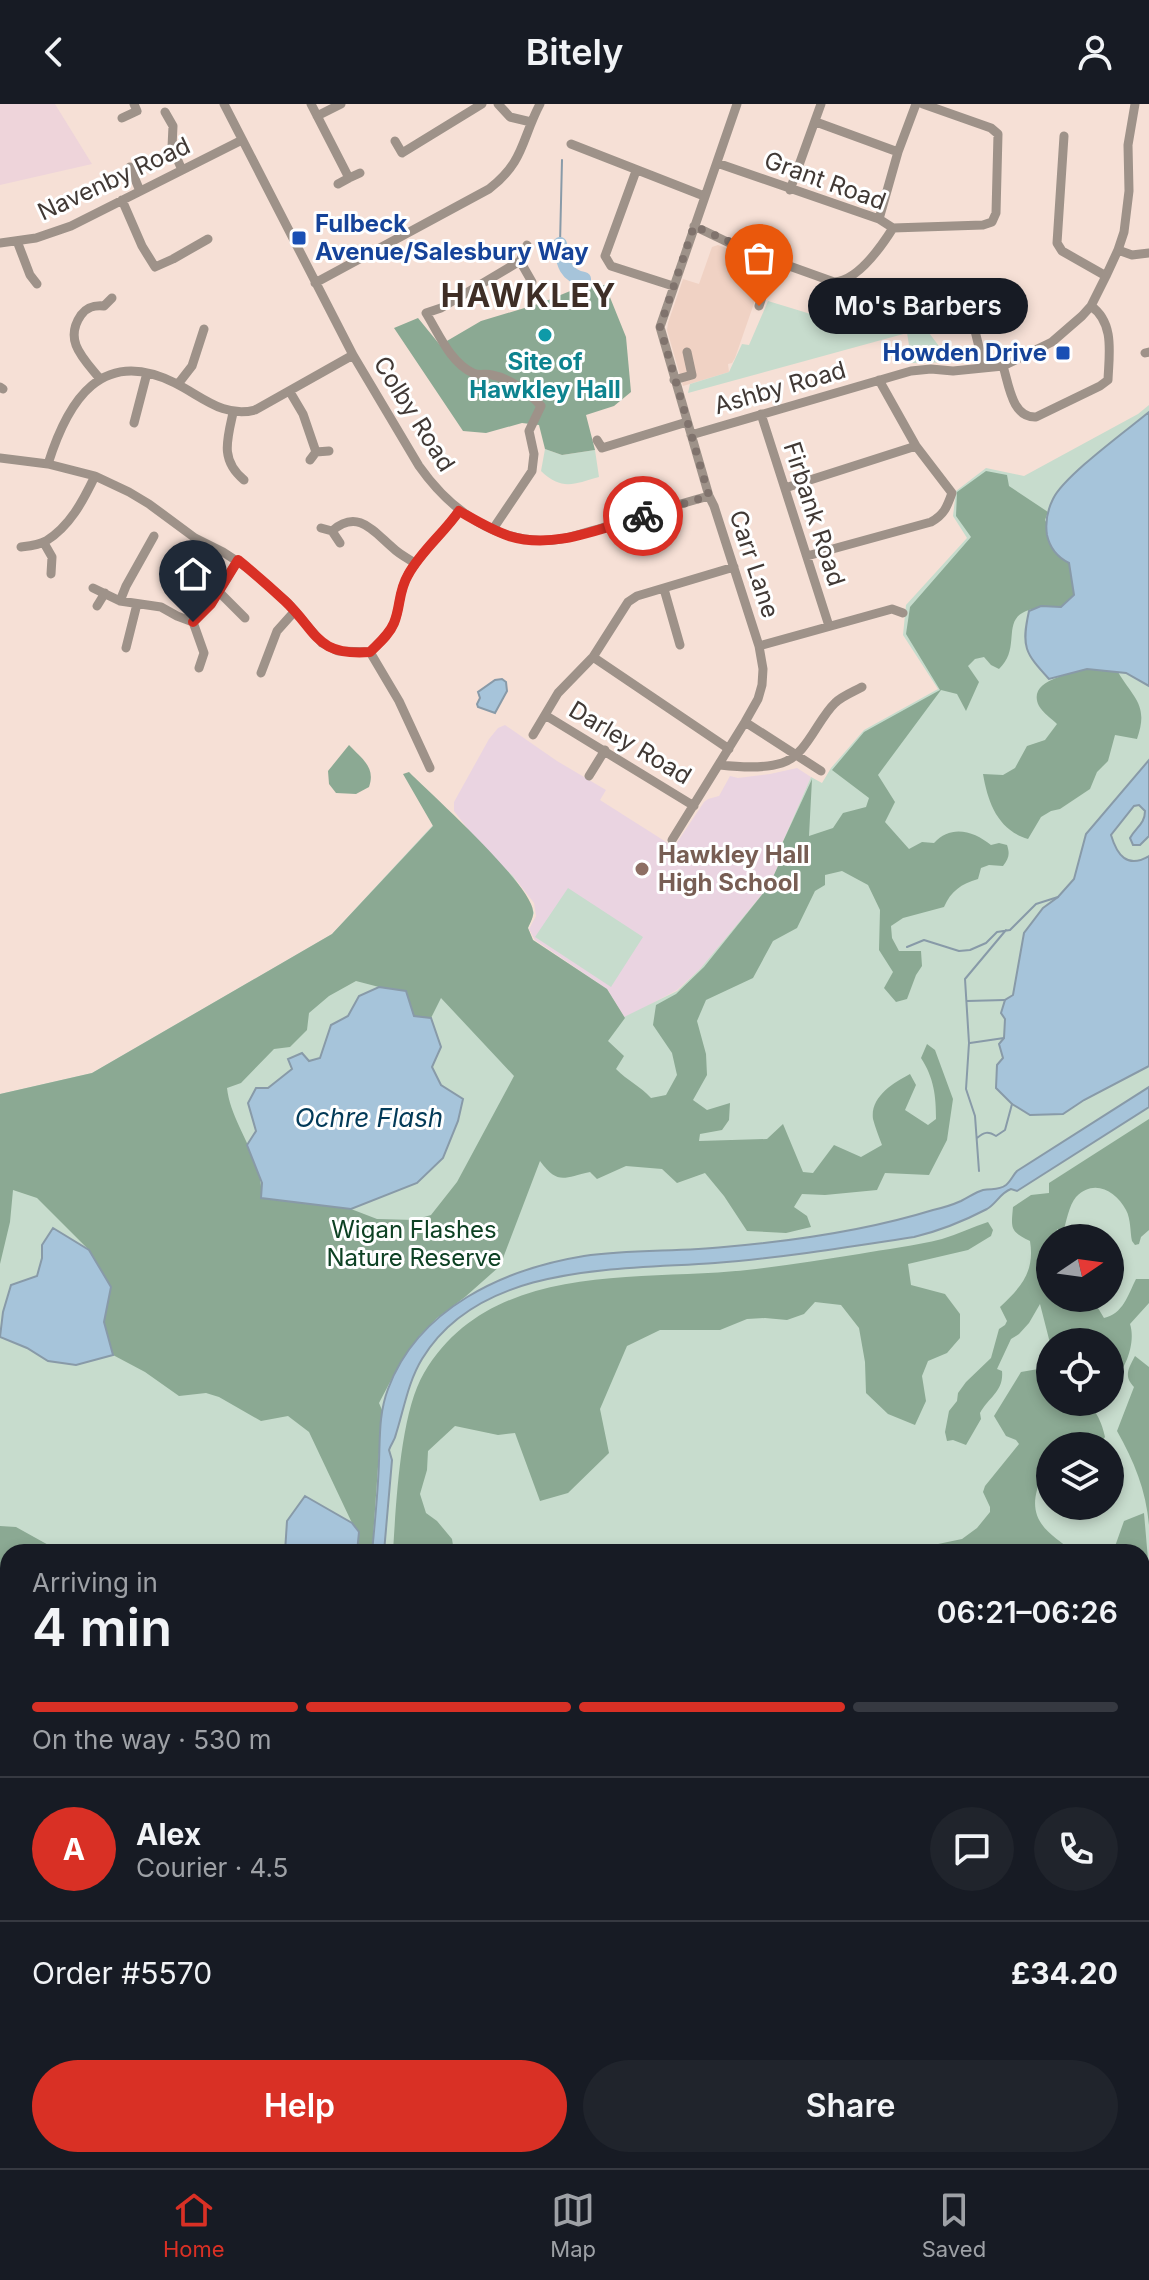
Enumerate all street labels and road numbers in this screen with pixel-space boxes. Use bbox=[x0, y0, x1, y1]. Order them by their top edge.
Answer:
street label: Navenby Road bbox=[33, 131, 195, 227]
street label: Grant Road bbox=[760, 145, 890, 216]
street label: Colby Road bbox=[368, 351, 461, 477]
street label: Ashby Road bbox=[711, 355, 849, 420]
street label: Firbank Road bbox=[778, 438, 851, 590]
street label: Carr Lane bbox=[723, 506, 785, 621]
street label: Darley Road bbox=[564, 695, 697, 790]

